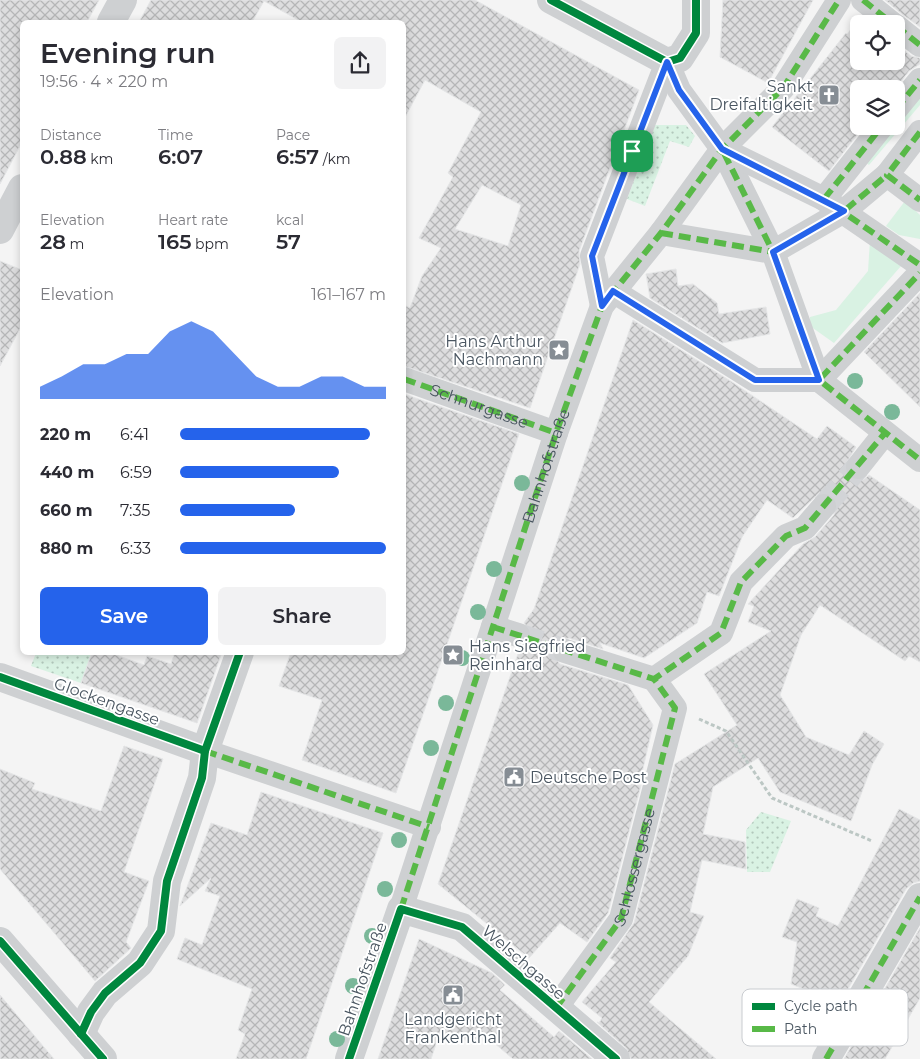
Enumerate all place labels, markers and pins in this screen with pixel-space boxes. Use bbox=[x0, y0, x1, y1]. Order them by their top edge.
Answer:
place label: Sankt Dreifaltigkeit bbox=[709, 77, 813, 114]
church icon: Sankt Dreifaltigkeit bbox=[817, 83, 841, 107]
pin bbox=[611, 130, 653, 172]
place label: Hans Arthur Nachmann bbox=[445, 332, 543, 369]
place icon: Hans Arthur Nachmann bbox=[547, 338, 571, 362]
place label: Hans Siegfried Reinhard bbox=[469, 637, 586, 674]
place icon: Hans Siegfried Reinhard bbox=[441, 643, 465, 667]
public building icon: Deutsche Post bbox=[502, 765, 526, 789]
place label: Deutsche Post bbox=[530, 768, 648, 787]
public building icon: Landgericht Frankenthal bbox=[441, 983, 465, 1007]
place label: Landgericht Frankenthal bbox=[404, 1010, 502, 1047]

